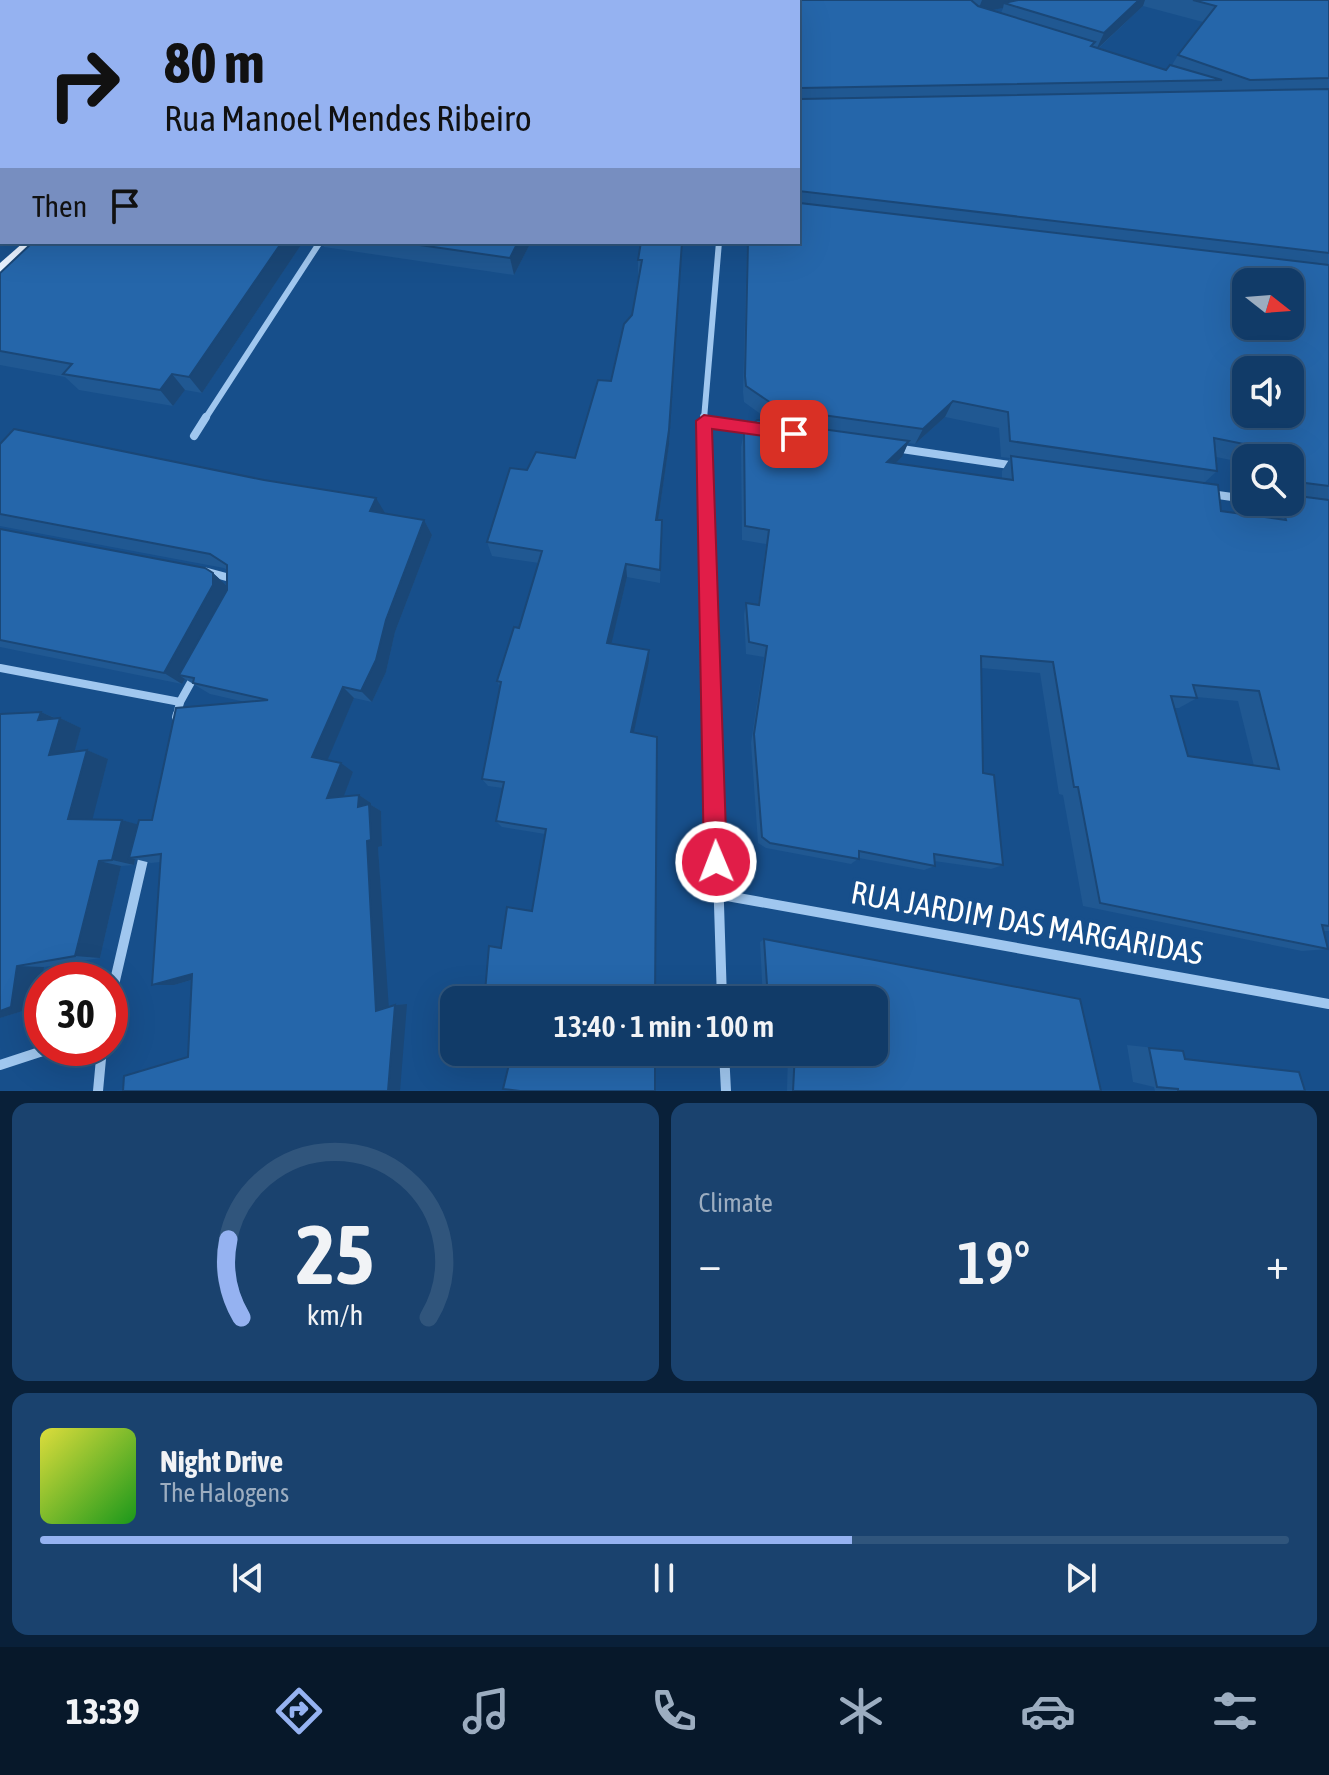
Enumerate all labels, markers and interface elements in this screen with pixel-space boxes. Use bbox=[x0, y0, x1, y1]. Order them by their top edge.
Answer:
text: 80 m bbox=[164, 31, 265, 95]
icon: right bbox=[32, 32, 136, 136]
text: Rua Manoel Mendes Ribeiro bbox=[164, 97, 532, 139]
icon: arrive bbox=[103, 184, 147, 228]
text: Then bbox=[32, 189, 87, 223]
north arrow bbox=[1232, 268, 1304, 340]
map controls bbox=[1232, 268, 1304, 516]
button: sound bbox=[1232, 356, 1304, 428]
pin bbox=[760, 400, 828, 468]
icon: arrive bbox=[772, 412, 816, 456]
button: search bbox=[1232, 444, 1304, 516]
position arrow bbox=[674, 820, 758, 904]
street label: RUA JARDIM DAS MARGARIDAS bbox=[848, 873, 1206, 972]
speed limit sign: 30 bbox=[24, 962, 128, 1066]
text: 13:40 · 1 min · 100 m bbox=[554, 1009, 774, 1043]
text: Climate bbox=[699, 1188, 773, 1218]
text: 25 bbox=[296, 1206, 374, 1302]
text: 19° bbox=[957, 1228, 1030, 1297]
text: − bbox=[699, 1238, 721, 1288]
text: + bbox=[1266, 1238, 1289, 1288]
text: km/h bbox=[307, 1298, 364, 1331]
text: Night Drive bbox=[160, 1444, 283, 1478]
text: The Halogens bbox=[160, 1478, 289, 1508]
icon: previous bbox=[226, 1556, 270, 1600]
icon: pause bbox=[642, 1556, 686, 1600]
icon: next bbox=[1059, 1556, 1103, 1600]
icon: directions bbox=[271, 1683, 327, 1739]
icon: music bbox=[458, 1683, 514, 1739]
icon: phone bbox=[646, 1683, 702, 1739]
icon: climate bbox=[833, 1683, 889, 1739]
icon: car bbox=[1020, 1683, 1076, 1739]
icon: filters bbox=[1207, 1683, 1263, 1739]
text: 13:39 bbox=[66, 1690, 140, 1732]

